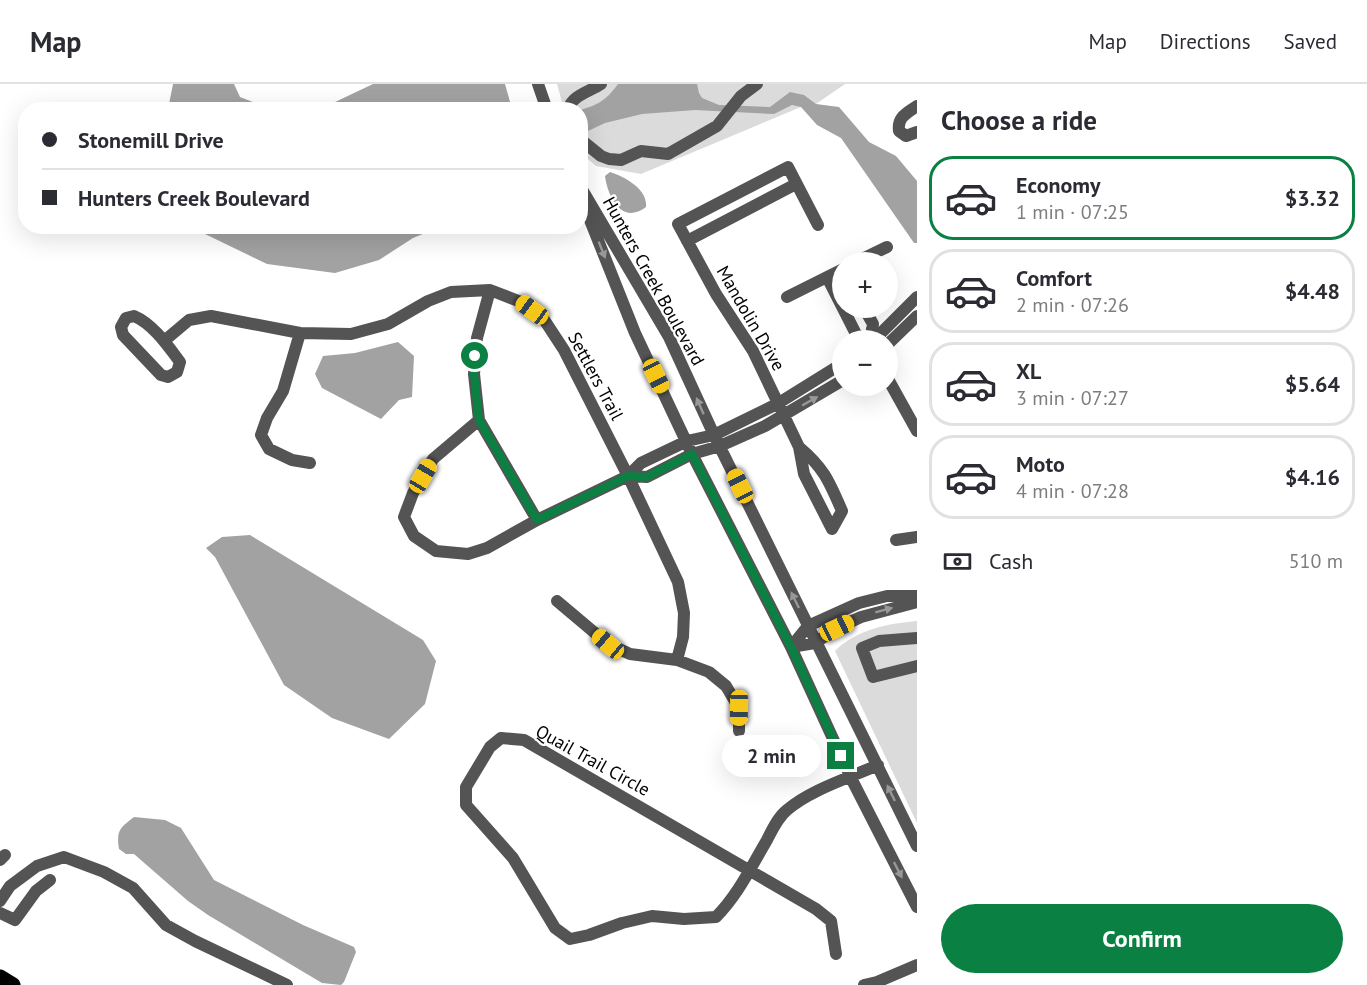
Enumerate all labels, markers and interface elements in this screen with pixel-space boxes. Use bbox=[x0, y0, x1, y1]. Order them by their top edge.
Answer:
text: Map bbox=[30, 23, 81, 60]
text: Map bbox=[1088, 28, 1127, 55]
text: Directions bbox=[1160, 28, 1251, 55]
text: Saved bbox=[1284, 28, 1337, 55]
text: Choose a ride bbox=[941, 103, 1097, 137]
text: Stonemill Drive bbox=[78, 126, 224, 154]
icon: car bbox=[944, 171, 998, 225]
text: Economy bbox=[1016, 171, 1100, 199]
text: Hunters Creek Boulevard bbox=[78, 184, 310, 212]
text: $3.32 bbox=[1285, 184, 1340, 212]
street label: Hunters Creek Boulevard bbox=[598, 193, 710, 369]
text: 1 min · 07:25 bbox=[1016, 199, 1129, 225]
one-way arrow bbox=[598, 241, 607, 259]
map controls bbox=[832, 252, 898, 396]
button: + bbox=[832, 252, 898, 318]
street label: Mandolin Drive bbox=[712, 261, 790, 375]
icon: car bbox=[944, 264, 998, 318]
text: Comfort bbox=[1016, 264, 1092, 292]
text: $4.48 bbox=[1285, 277, 1340, 305]
car bbox=[512, 292, 552, 328]
text: 2 min · 07:26 bbox=[1016, 292, 1129, 318]
street label: Settlers Trail bbox=[563, 328, 629, 425]
button: − bbox=[832, 330, 898, 396]
route start bbox=[461, 342, 488, 369]
car bbox=[640, 356, 672, 396]
icon: car bbox=[944, 357, 998, 411]
text: XL bbox=[1016, 357, 1041, 385]
text: $5.64 bbox=[1285, 370, 1340, 398]
text: 3 min · 07:27 bbox=[1016, 385, 1129, 411]
one-way arrow bbox=[802, 396, 819, 406]
one-way arrow bbox=[696, 397, 705, 414]
icon: car bbox=[944, 450, 998, 504]
text: Moto bbox=[1016, 450, 1065, 478]
car bbox=[406, 456, 440, 496]
text: $4.16 bbox=[1285, 463, 1340, 491]
car bbox=[724, 466, 756, 506]
text: 4 min · 07:28 bbox=[1016, 478, 1129, 504]
icon: cash bbox=[941, 545, 974, 578]
text: Cash bbox=[989, 547, 1033, 575]
text: 510 m bbox=[1289, 548, 1343, 574]
one-way arrow bbox=[791, 591, 800, 608]
one-way arrow bbox=[875, 605, 893, 614]
car bbox=[817, 612, 857, 644]
car bbox=[588, 626, 628, 662]
car bbox=[730, 690, 748, 726]
street label: Quail Trail Circle bbox=[532, 719, 654, 801]
callout: 2 min bbox=[721, 735, 820, 777]
route end bbox=[827, 742, 854, 769]
text: 2 min bbox=[747, 743, 796, 769]
one-way arrow bbox=[887, 784, 897, 802]
one-way arrow bbox=[893, 861, 903, 879]
button: Confirm bbox=[941, 904, 1343, 973]

